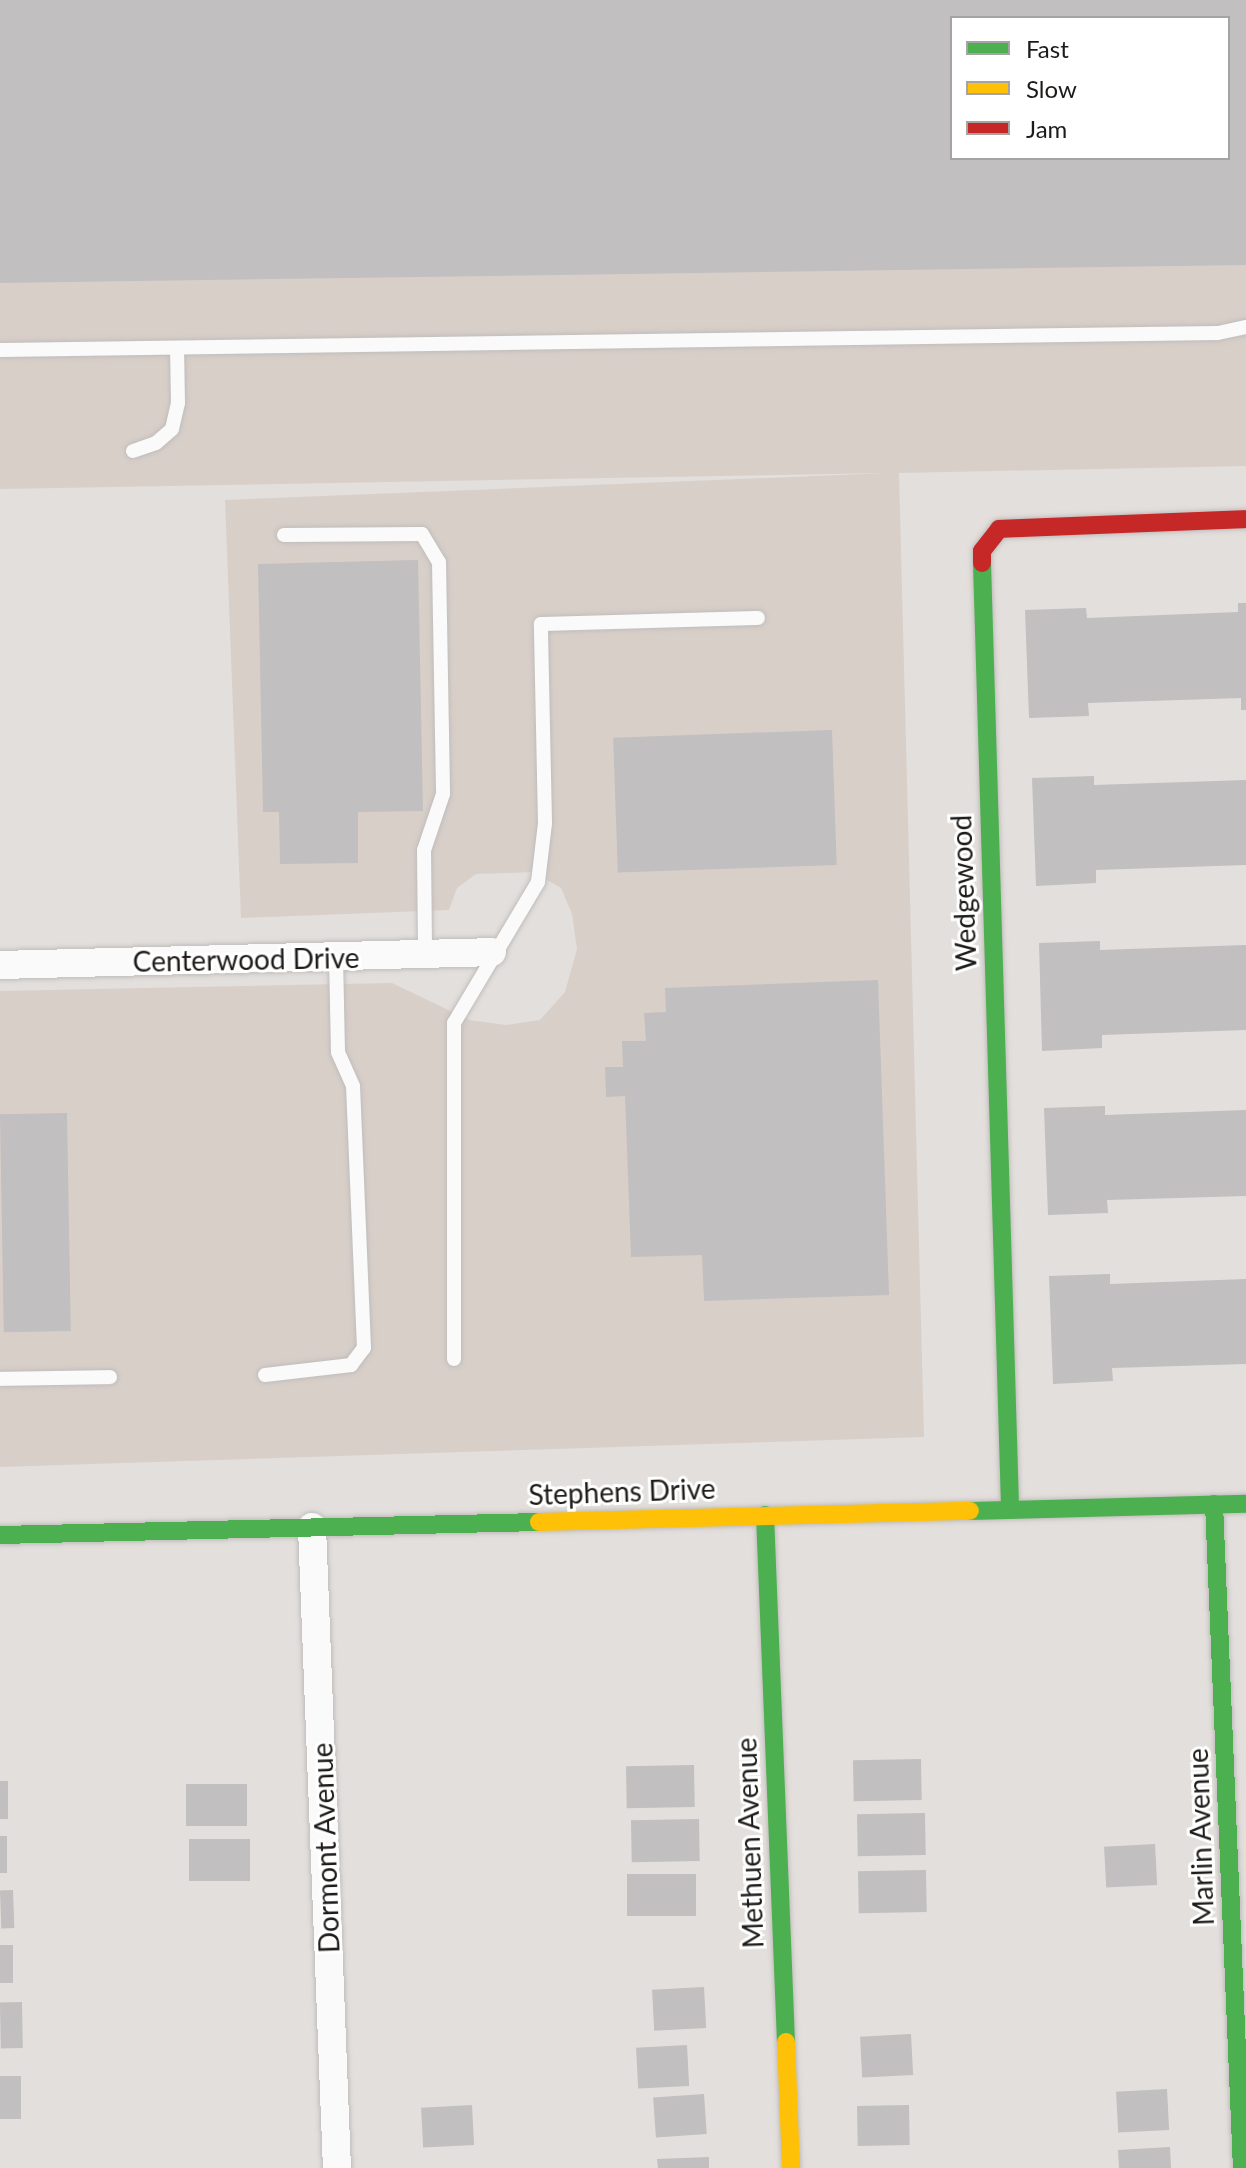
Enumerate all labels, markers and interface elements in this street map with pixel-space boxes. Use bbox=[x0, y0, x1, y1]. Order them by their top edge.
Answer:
legend bbox=[950, 16, 1230, 160]
text: Fast bbox=[1026, 34, 1069, 63]
text: Slow bbox=[1026, 74, 1077, 103]
text: Jam bbox=[1026, 114, 1067, 143]
street label: Wedgewood bbox=[943, 814, 983, 972]
street label: Centerwood Drive bbox=[132, 940, 360, 978]
street label: Stephens Drive bbox=[528, 1471, 716, 1511]
street label: Methuen Avenue bbox=[729, 1737, 769, 1949]
street label: Dormont Avenue bbox=[305, 1742, 345, 1954]
street label: Marlin Avenue bbox=[1180, 1747, 1220, 1927]

